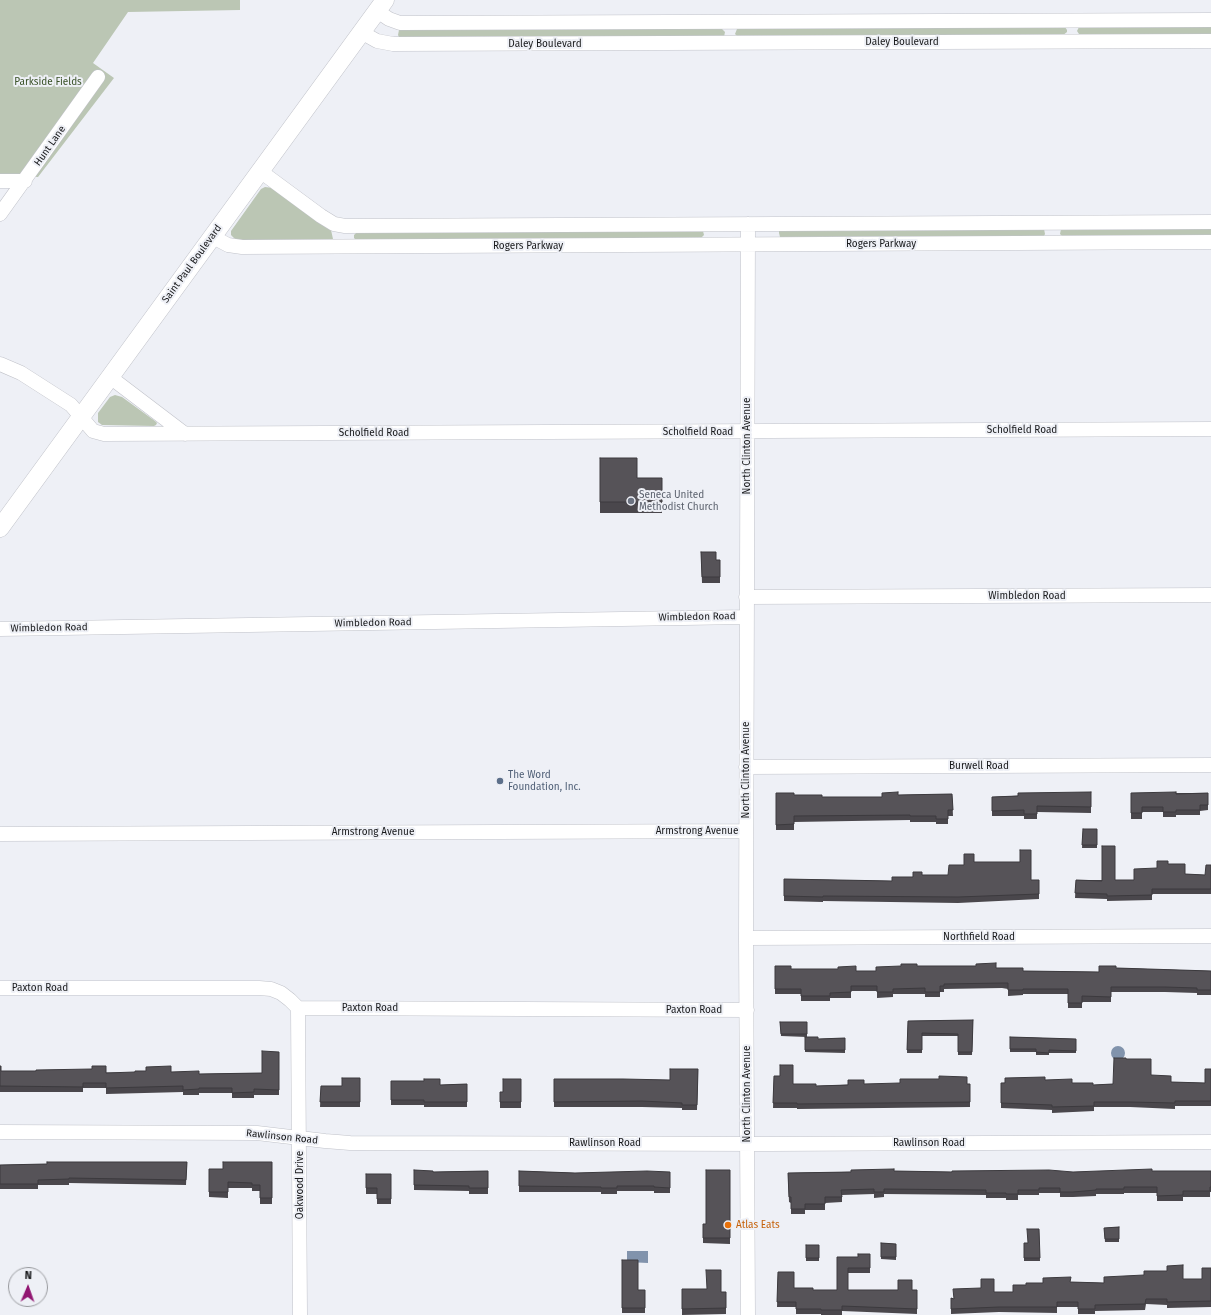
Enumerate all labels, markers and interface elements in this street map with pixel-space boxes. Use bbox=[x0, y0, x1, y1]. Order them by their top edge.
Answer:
street label: Daley Boulevard bbox=[865, 36, 939, 48]
street label: Daley Boulevard bbox=[508, 38, 582, 50]
park label: Parkside Fields bbox=[14, 76, 82, 88]
street label: Hunt Lane bbox=[32, 124, 68, 168]
street label: Saint Paul Boulevard bbox=[160, 223, 224, 305]
street label: Rogers Parkway bbox=[846, 238, 916, 250]
street label: Rogers Parkway bbox=[493, 240, 563, 252]
street label: North Clinton Avenue bbox=[741, 398, 753, 494]
street label: Scholfield Road bbox=[987, 424, 1057, 436]
street label: Scholfield Road bbox=[663, 426, 733, 438]
street label: Scholfield Road bbox=[339, 427, 409, 439]
place label: Seneca United Methodist Church bbox=[639, 489, 719, 512]
marker: Seneca United Methodist Church bbox=[626, 496, 636, 506]
street label: Wimbledon Road bbox=[988, 590, 1066, 602]
street label: Wimbledon Road bbox=[658, 610, 736, 624]
street label: Wimbledon Road bbox=[334, 616, 412, 630]
street label: Wimbledon Road bbox=[10, 621, 88, 635]
street label: North Clinton Avenue bbox=[740, 722, 752, 818]
street label: Burwell Road bbox=[949, 760, 1009, 772]
place label: The Word Foundation, Inc. bbox=[508, 769, 581, 792]
marker: The Word Foundation, Inc. bbox=[495, 776, 505, 786]
street label: Armstrong Avenue bbox=[656, 825, 738, 837]
street label: Armstrong Avenue bbox=[332, 826, 414, 838]
street label: Northfield Road bbox=[943, 931, 1015, 943]
street label: Paxton Road bbox=[12, 982, 68, 994]
street label: Paxton Road bbox=[342, 1002, 398, 1014]
street label: Paxton Road bbox=[666, 1004, 722, 1016]
street label: North Clinton Avenue bbox=[741, 1046, 753, 1142]
street label: Rawlinson Road bbox=[245, 1127, 319, 1147]
street label: Rawlinson Road bbox=[569, 1137, 641, 1149]
street label: Rawlinson Road bbox=[893, 1137, 965, 1149]
street label: Oakwood Drive bbox=[294, 1151, 306, 1219]
place label: Atlas Eats bbox=[736, 1219, 780, 1231]
marker: Atlas Eats bbox=[723, 1220, 733, 1230]
north arrow bbox=[8, 1267, 48, 1307]
text: N bbox=[25, 1269, 32, 1282]

